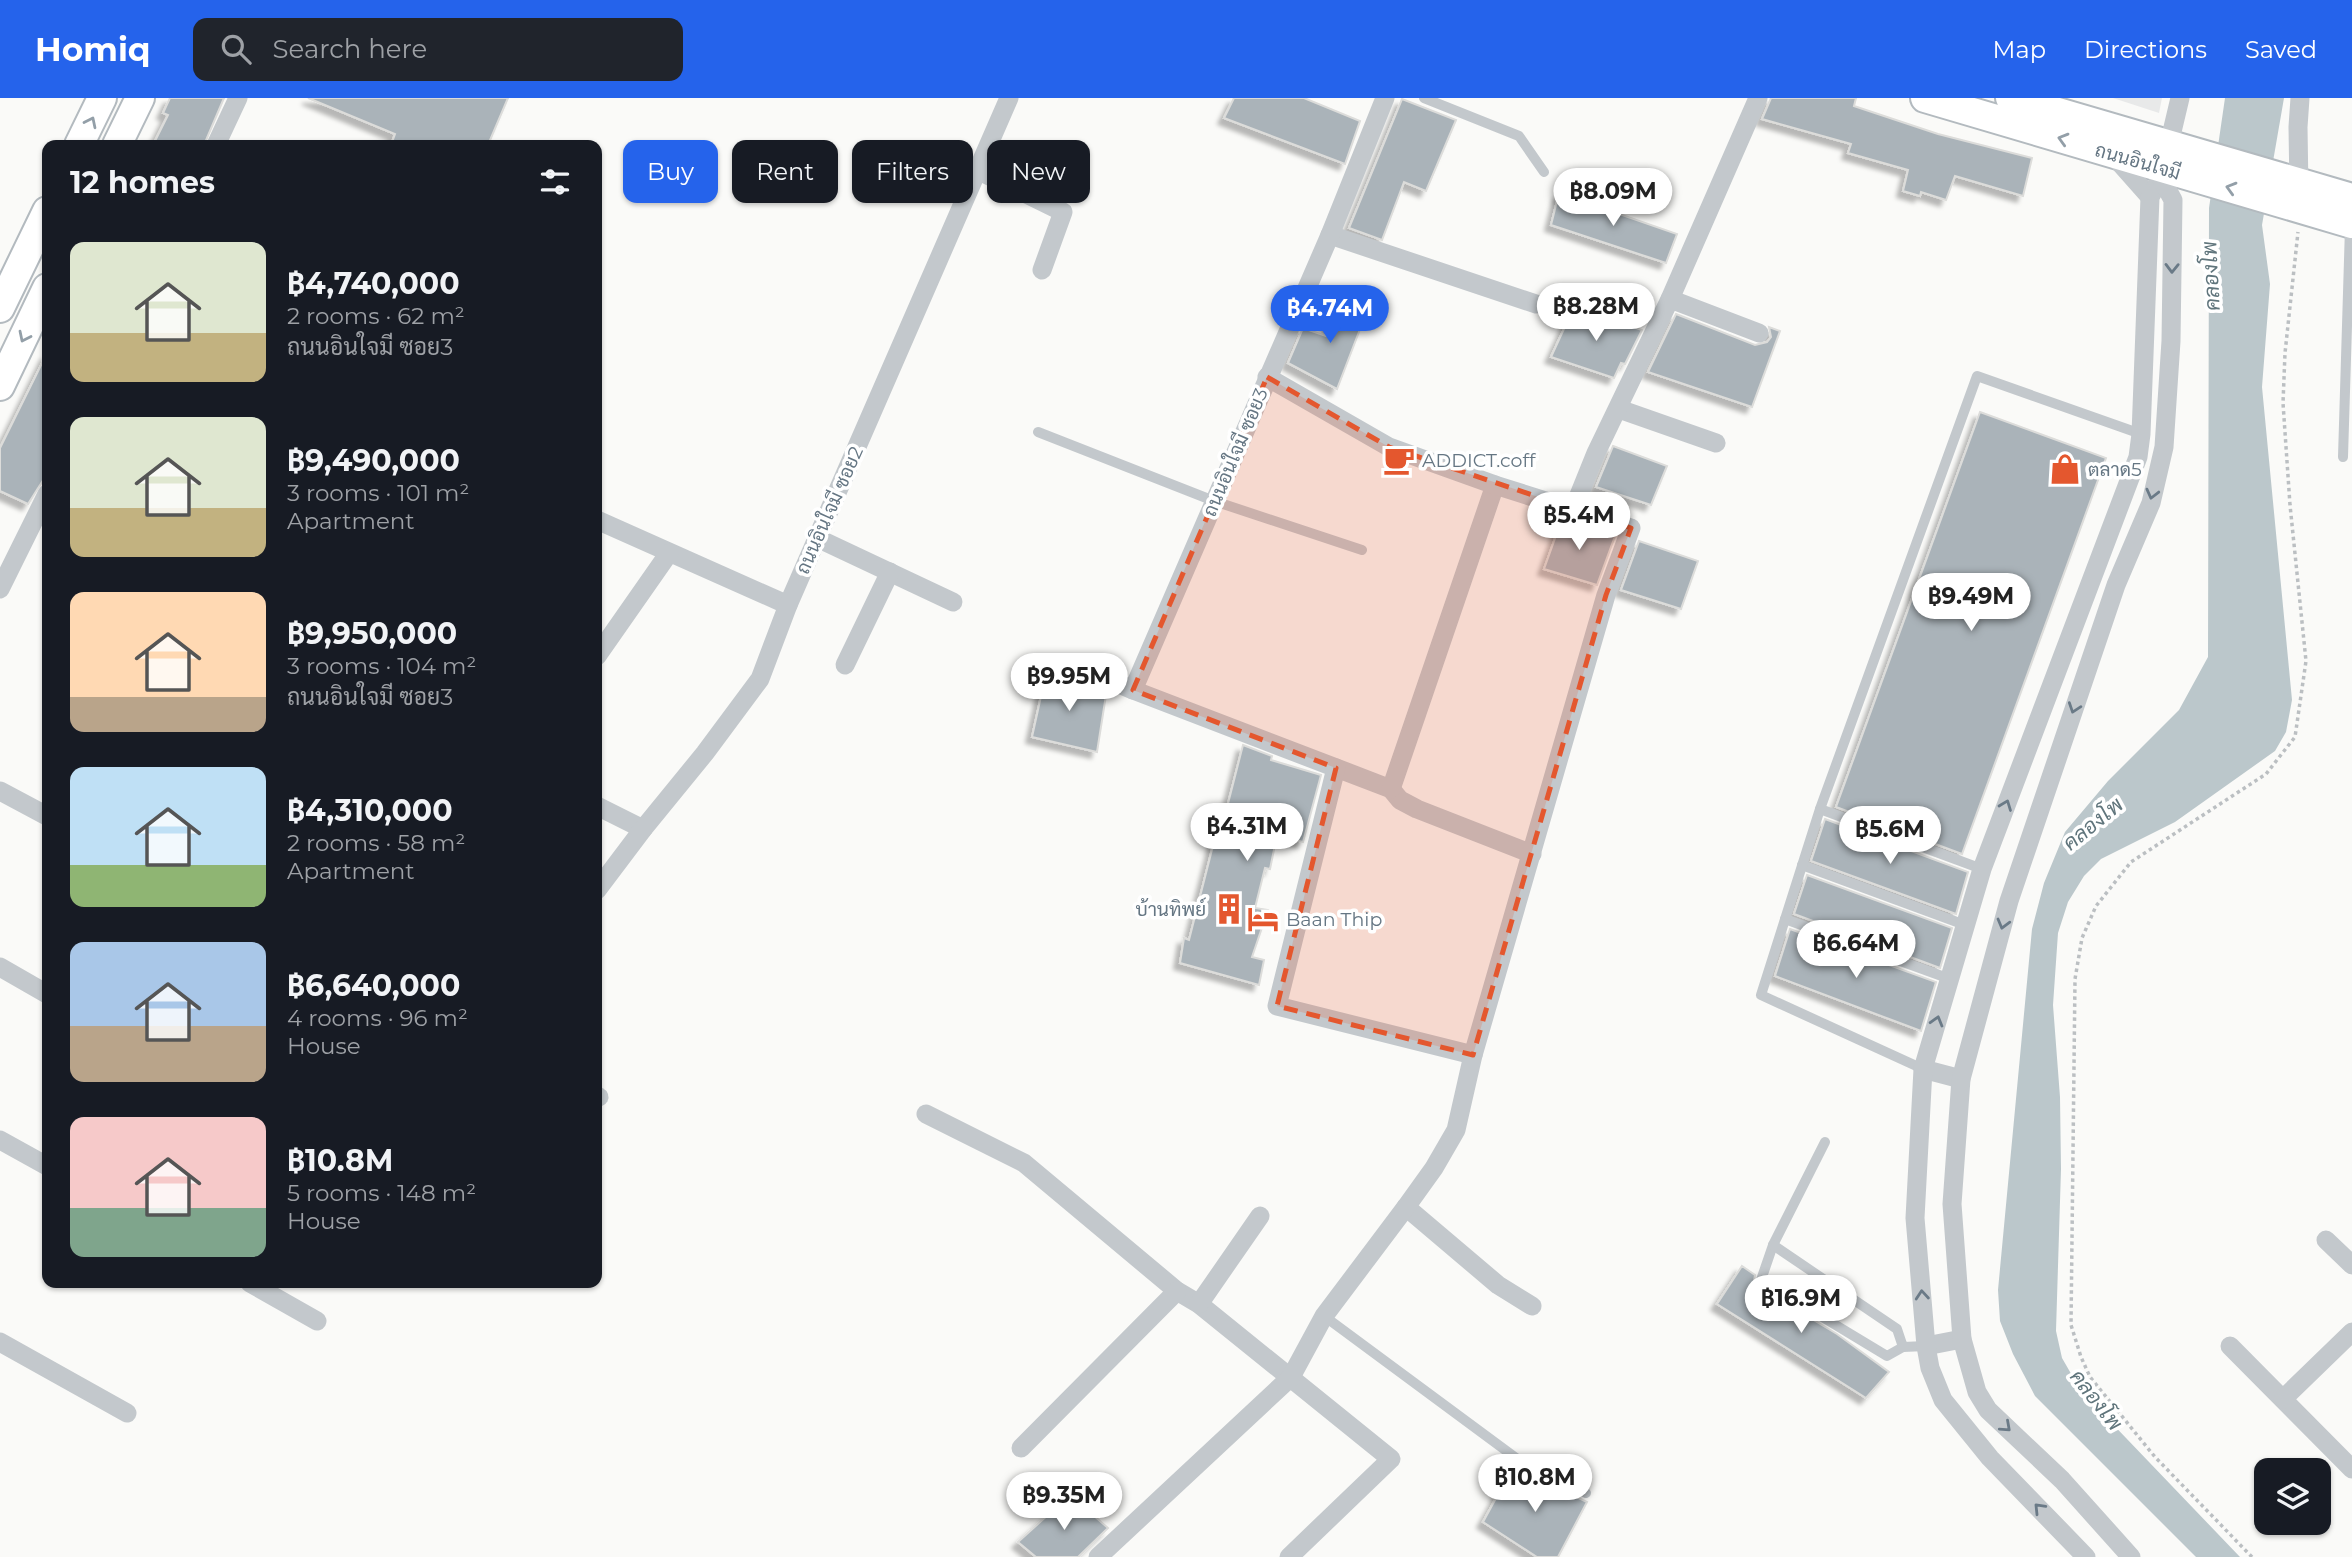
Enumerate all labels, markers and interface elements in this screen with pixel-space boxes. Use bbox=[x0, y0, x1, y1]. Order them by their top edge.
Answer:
search box bbox=[193, 18, 683, 81]
text: Homiq bbox=[35, 29, 151, 69]
icon: search bbox=[217, 30, 255, 68]
text: Search here bbox=[273, 33, 427, 65]
text: Map bbox=[1993, 35, 2046, 64]
text: Directions bbox=[2084, 35, 2207, 64]
text: Saved bbox=[2245, 35, 2317, 64]
one-way arrow bbox=[83, 117, 97, 129]
one-way arrow bbox=[2057, 132, 2069, 147]
street label: ถนนอินใจมี bbox=[2092, 137, 2184, 185]
chip: Buy bbox=[623, 140, 718, 203]
chip: Rent bbox=[732, 140, 838, 203]
chip: Filters bbox=[852, 140, 973, 203]
chip: New bbox=[987, 140, 1090, 203]
icon: filters bbox=[536, 163, 574, 201]
text: 12 homes bbox=[70, 164, 215, 201]
pin: ฿8.09M bbox=[1556, 169, 1670, 228]
text: ฿8.09M bbox=[1569, 177, 1657, 205]
one-way arrow bbox=[2225, 182, 2237, 196]
water label: คลองโพ bbox=[2196, 241, 2225, 312]
one-way arrow bbox=[2164, 264, 2180, 274]
text: ฿4,740,000 bbox=[287, 265, 460, 302]
icon: home bbox=[126, 270, 210, 354]
pin: ฿8.28M bbox=[1539, 284, 1653, 343]
pin: ฿4.74M bbox=[1273, 286, 1387, 345]
text: ฿8.28M bbox=[1553, 292, 1639, 320]
text: ฿4.74M bbox=[1287, 294, 1373, 322]
text: 2 rooms · 62 m² bbox=[287, 302, 465, 330]
one-way arrow bbox=[18, 330, 32, 342]
text: ถนนอินใจมี ซอย3 bbox=[287, 333, 453, 361]
street label: ถนนอินใจมี ซอย3 bbox=[1197, 384, 1273, 520]
text: ฿9,490,000 bbox=[287, 442, 460, 479]
street label: ถนนอินใจมี ซอย2 bbox=[790, 442, 868, 578]
cafe icon: ADDICT.coff bbox=[1382, 443, 1416, 477]
icon: home bbox=[126, 445, 210, 529]
place label: ADDICT.coff bbox=[1422, 449, 1537, 472]
shop icon: ตลาด5 bbox=[2048, 452, 2082, 486]
place label: ตลาด5 bbox=[2088, 458, 2142, 481]
text: 3 rooms · 101 m² bbox=[287, 479, 469, 507]
one-way arrow bbox=[2146, 488, 2161, 500]
pin: ฿5.4M bbox=[1530, 492, 1628, 552]
text: ฿5.4M bbox=[1543, 501, 1615, 529]
text: Apartment bbox=[287, 507, 415, 535]
pin: ฿9.49M bbox=[1914, 574, 2028, 633]
text: ฿9.49M bbox=[1928, 582, 2014, 610]
text: ฿9,950,000 bbox=[287, 615, 457, 652]
icon: home bbox=[126, 620, 210, 704]
text: 3 rooms · 104 m² bbox=[287, 652, 476, 680]
pin: ฿9.95M bbox=[1012, 654, 1126, 713]
text: ฿9.95M bbox=[1027, 662, 1111, 690]
text: ถนนอินใจมี ซอย3 bbox=[287, 683, 453, 711]
one-way arrow bbox=[2068, 701, 2082, 713]
text: ฿4,310,000 bbox=[287, 792, 453, 829]
water label: คลองโพ bbox=[2058, 792, 2128, 855]
icon: home bbox=[126, 795, 210, 879]
one-way arrow bbox=[1997, 799, 2011, 811]
pin: ฿4.31M bbox=[1190, 804, 1304, 863]
pin: ฿5.6M bbox=[1841, 806, 1939, 866]
text: ฿4.31M bbox=[1206, 812, 1288, 840]
text: ฿5.6M bbox=[1855, 815, 1925, 843]
text: 2 rooms · 58 m² bbox=[287, 829, 465, 857]
text: Apartment bbox=[287, 857, 415, 885]
building icon: บ้านทิพย์ bbox=[1212, 892, 1246, 926]
place label: บ้านทิพย์ bbox=[1135, 897, 1206, 921]
hotel icon: Baan Thip bbox=[1246, 902, 1280, 936]
place label: Baan Thip bbox=[1286, 908, 1382, 931]
one-way arrow bbox=[1996, 917, 2011, 929]
pin: ฿6.64M bbox=[1799, 920, 1913, 980]
text: ฿6.64M bbox=[1813, 929, 1899, 957]
text: ฿6,640,000 bbox=[287, 967, 460, 1004]
icon: home bbox=[126, 970, 210, 1054]
text: 4 rooms · 96 m² bbox=[287, 1004, 468, 1032]
one-way arrow bbox=[1929, 1016, 1944, 1028]
text: House bbox=[287, 1032, 361, 1060]
text: ฿10.8M bbox=[287, 1142, 393, 1179]
icon: home bbox=[126, 1145, 210, 1229]
text: 5 rooms · 148 m² bbox=[287, 1179, 476, 1207]
text: House bbox=[287, 1207, 361, 1235]
pin: ฿16.9M bbox=[1744, 1276, 1858, 1335]
text: ฿16.9M bbox=[1761, 1284, 1841, 1312]
one-way arrow bbox=[1915, 1290, 1930, 1301]
water label: คลองโพ bbox=[2065, 1364, 2128, 1435]
one-way arrow bbox=[1998, 1418, 2011, 1431]
pin: ฿10.8M bbox=[1478, 1454, 1592, 1514]
map controls bbox=[2254, 1458, 2331, 1535]
button: layers bbox=[2254, 1458, 2331, 1535]
text: ฿10.8M bbox=[1494, 1463, 1576, 1491]
pin: ฿9.35M bbox=[1007, 1472, 1121, 1532]
text: ฿9.35M bbox=[1022, 1481, 1106, 1509]
one-way arrow bbox=[2034, 1503, 2047, 1516]

